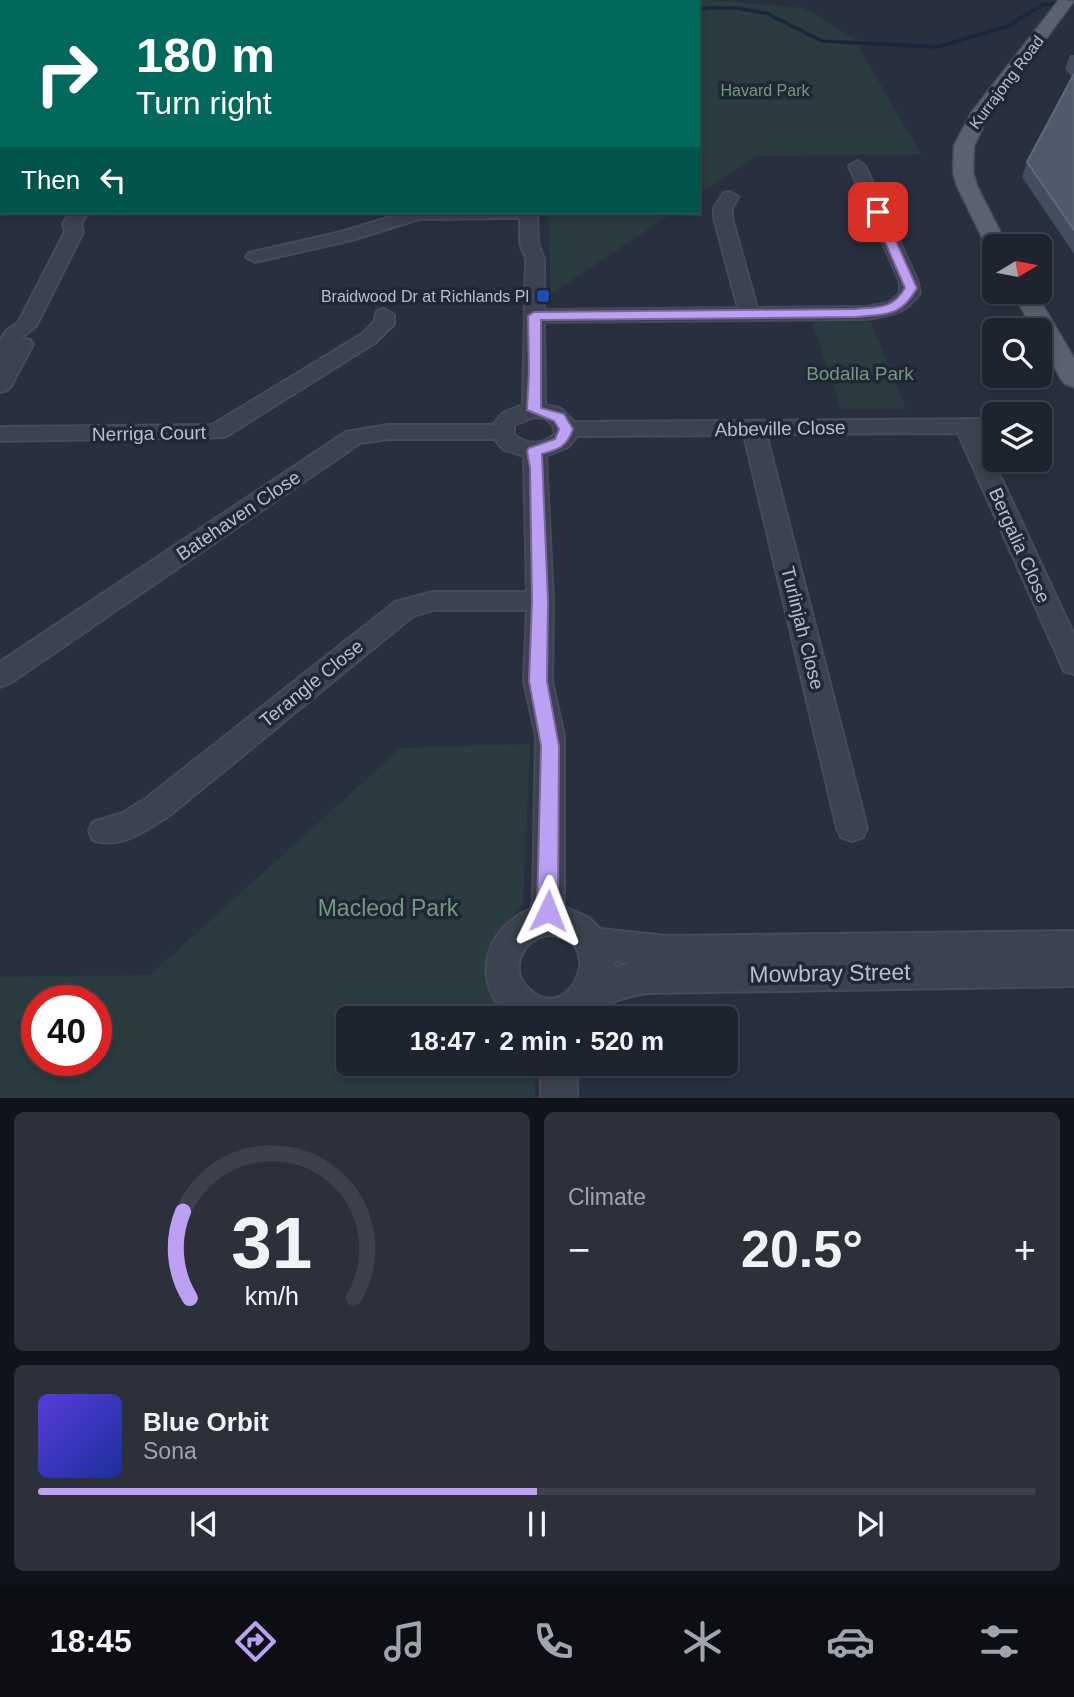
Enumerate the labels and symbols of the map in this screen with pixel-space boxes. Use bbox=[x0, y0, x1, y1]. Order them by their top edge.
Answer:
street label: Kurrajong Road bbox=[966, 32, 1047, 132]
park label: Havard Park bbox=[721, 82, 810, 99]
pin bbox=[848, 182, 908, 242]
north arrow bbox=[982, 234, 1052, 304]
place label: Braidwood Dr at Richlands Pl bbox=[321, 288, 529, 305]
marker: Braidwood Dr at Richlands Pl bbox=[535, 288, 551, 304]
park label: Bodalla Park bbox=[806, 363, 914, 384]
street label: Abbeville Close bbox=[714, 417, 846, 440]
street label: Nerriga Court bbox=[92, 422, 207, 445]
street label: Batehaven Close bbox=[172, 466, 304, 565]
street label: Bergalia Close bbox=[985, 484, 1054, 606]
street label: Turlinjah Close bbox=[777, 564, 828, 692]
street label: Terangle Close bbox=[255, 635, 367, 731]
position arrow bbox=[511, 874, 585, 948]
park label: Macleod Park bbox=[318, 895, 459, 921]
street label: Mowbray Street bbox=[749, 959, 911, 987]
speed limit sign: 40 bbox=[21, 985, 112, 1076]

